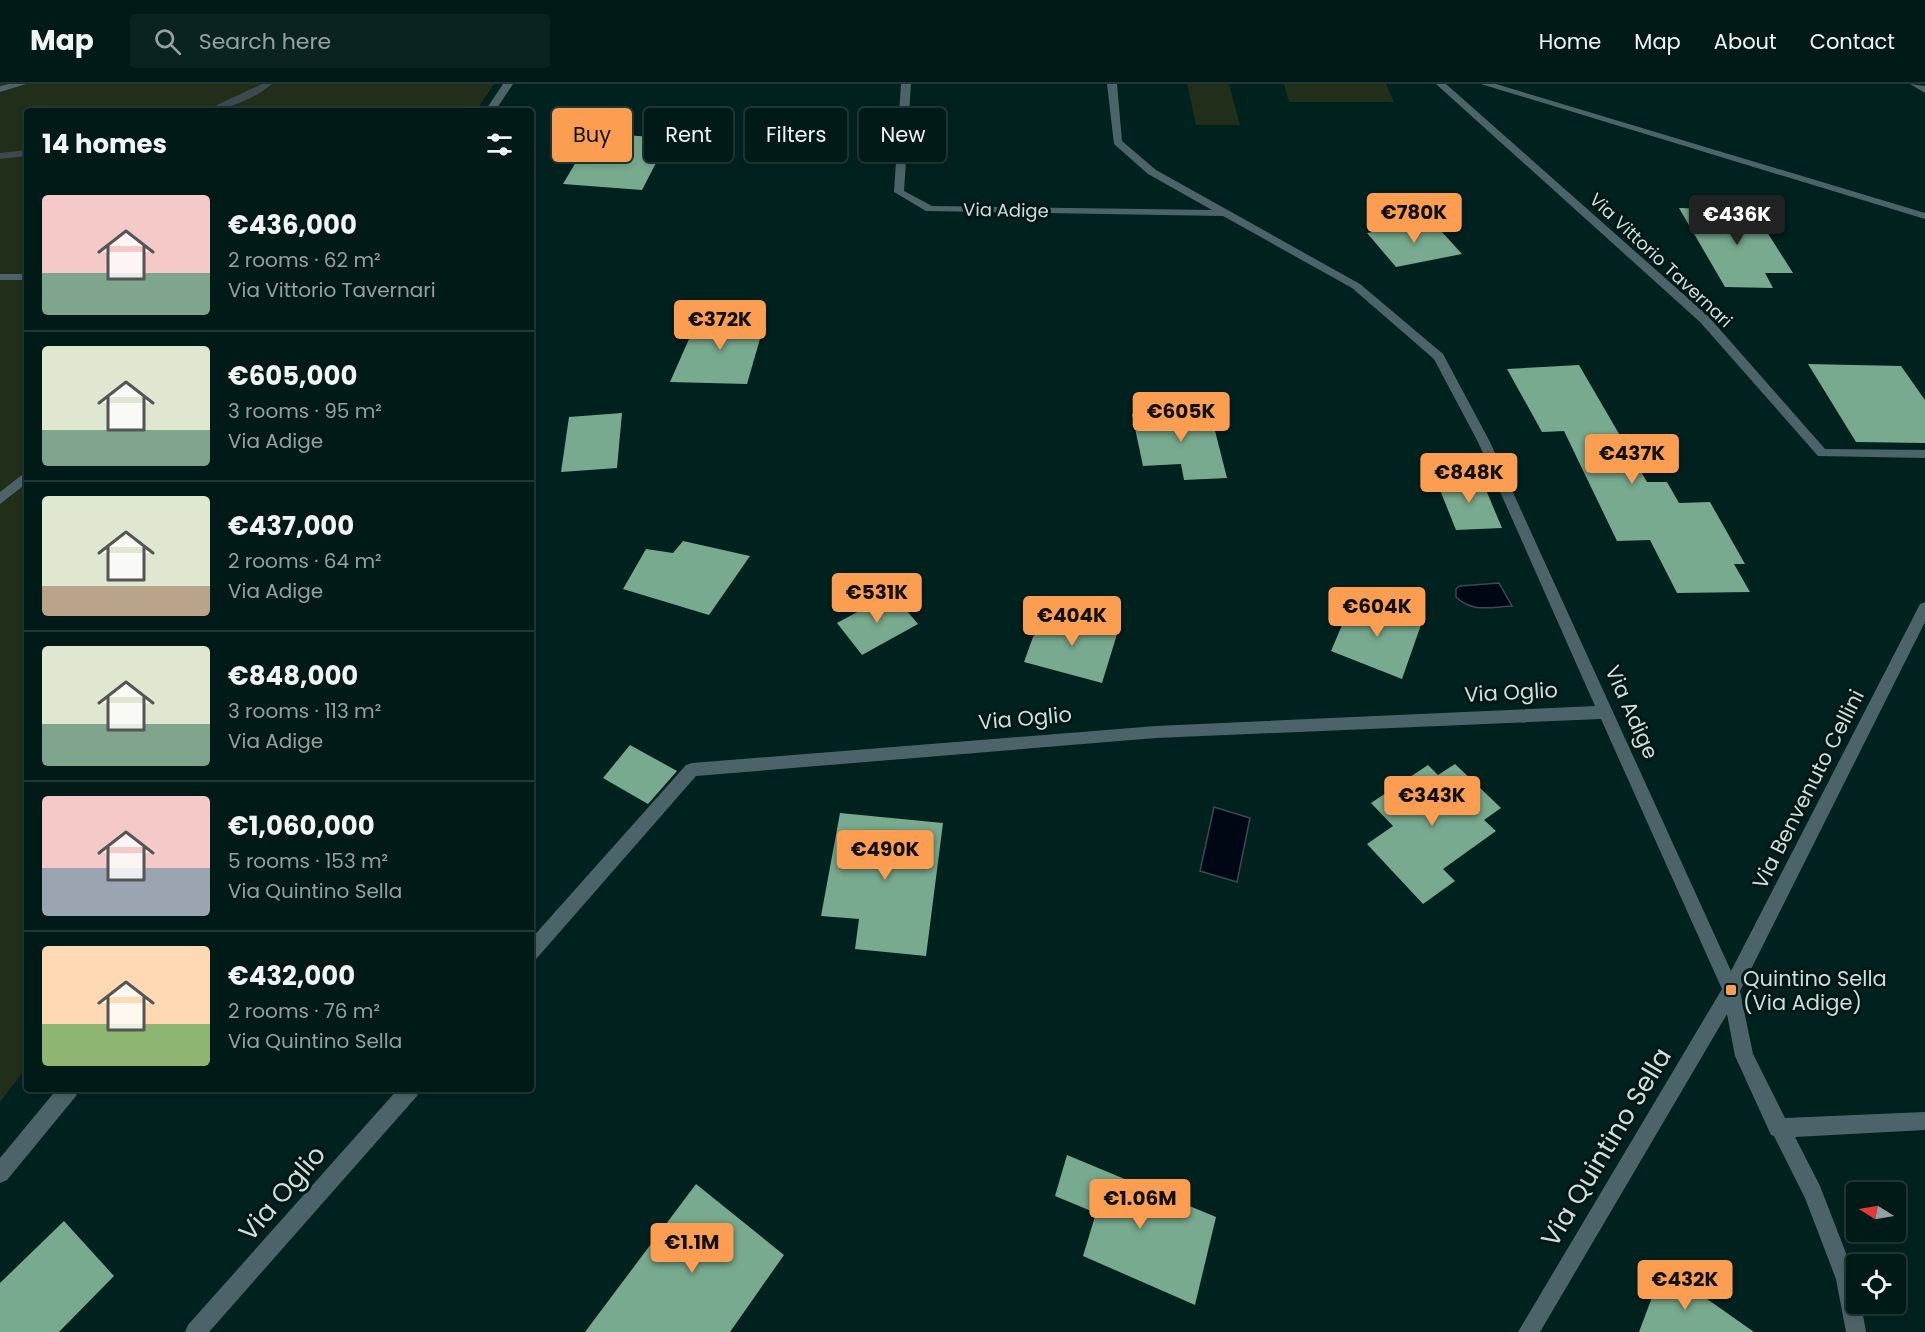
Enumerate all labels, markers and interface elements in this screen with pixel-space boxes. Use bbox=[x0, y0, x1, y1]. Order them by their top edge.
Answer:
search box bbox=[130, 14, 550, 68]
text: Map bbox=[30, 21, 94, 60]
icon: search bbox=[151, 25, 184, 58]
text: Search here bbox=[199, 26, 331, 57]
text: Home bbox=[1539, 27, 1601, 56]
text: Map bbox=[1634, 27, 1681, 56]
text: About bbox=[1714, 27, 1777, 56]
text: Contact bbox=[1810, 27, 1895, 56]
chip: Buy bbox=[552, 108, 632, 162]
chip: Rent bbox=[644, 108, 733, 162]
chip: Filters bbox=[745, 108, 847, 162]
chip: New bbox=[859, 108, 946, 162]
text: 14 homes bbox=[42, 126, 167, 162]
icon: filters bbox=[483, 128, 516, 161]
street label: Via Vittorio Tavernari bbox=[1584, 187, 1738, 333]
pin: €780K bbox=[1372, 193, 1456, 244]
pin: €436K bbox=[1695, 195, 1779, 246]
street label: Via Adige bbox=[963, 197, 1049, 223]
text: €780K bbox=[1381, 198, 1447, 226]
text: €436K bbox=[1703, 200, 1771, 228]
text: €436,000 bbox=[228, 207, 357, 243]
icon: home bbox=[90, 219, 162, 291]
text: 2 rooms · 62 m² bbox=[228, 246, 381, 274]
text: Via Vittorio Tavernari bbox=[228, 276, 436, 304]
pin: €372K bbox=[678, 300, 762, 351]
text: €372K bbox=[688, 305, 752, 333]
text: €605,000 bbox=[228, 358, 357, 394]
icon: home bbox=[90, 370, 162, 442]
pin: €605K bbox=[1139, 392, 1223, 443]
text: 3 rooms · 95 m² bbox=[228, 397, 382, 425]
text: €605K bbox=[1147, 397, 1215, 425]
text: Via Adige bbox=[228, 427, 323, 455]
pin: €437K bbox=[1590, 434, 1674, 485]
text: €437K bbox=[1599, 439, 1665, 467]
pin: €848K bbox=[1427, 453, 1511, 504]
text: €848K bbox=[1434, 458, 1504, 486]
text: €437,000 bbox=[228, 508, 354, 544]
icon: home bbox=[90, 520, 162, 592]
text: 2 rooms · 64 m² bbox=[228, 547, 382, 575]
pin: €531K bbox=[835, 573, 919, 624]
text: Via Adige bbox=[228, 577, 323, 605]
text: €531K bbox=[846, 578, 908, 606]
pin: €604K bbox=[1335, 587, 1419, 638]
text: €604K bbox=[1342, 592, 1412, 620]
pin: €404K bbox=[1030, 596, 1114, 647]
text: €404K bbox=[1037, 601, 1107, 629]
text: €848,000 bbox=[228, 658, 358, 694]
street label: Via Adige bbox=[1598, 660, 1666, 764]
icon: home bbox=[90, 670, 162, 742]
street label: Via Oglio bbox=[1463, 675, 1559, 709]
street label: Via Benvenuto Cellini bbox=[1745, 684, 1871, 894]
text: 3 rooms · 113 m² bbox=[228, 697, 381, 725]
street label: Via Oglio bbox=[977, 699, 1073, 737]
text: Via Adige bbox=[228, 727, 323, 755]
pin: €343K bbox=[1390, 776, 1474, 827]
text: €343K bbox=[1398, 781, 1466, 809]
text: €1,060,000 bbox=[228, 808, 375, 844]
icon: home bbox=[90, 820, 162, 892]
pin: €490K bbox=[843, 830, 927, 881]
text: €490K bbox=[851, 835, 919, 863]
text: 5 rooms · 153 m² bbox=[228, 847, 388, 875]
text: Via Quintino Sella bbox=[228, 877, 402, 905]
text: €432,000 bbox=[228, 958, 355, 994]
place label: Quintino Sella (Via Adige) bbox=[1743, 964, 1887, 1017]
icon: home bbox=[90, 970, 162, 1042]
marker: Quintino Sella (Via Adige) bbox=[1724, 983, 1738, 997]
text: 2 rooms · 76 m² bbox=[228, 997, 380, 1025]
text: Via Quintino Sella bbox=[228, 1027, 402, 1055]
street label: Via Quintino Sella bbox=[1532, 1041, 1680, 1253]
street label: Via Oglio bbox=[230, 1137, 334, 1249]
pin: €1.06M bbox=[1091, 1179, 1189, 1230]
north arrow bbox=[1846, 1182, 1906, 1242]
map controls bbox=[1846, 1182, 1906, 1314]
text: €1.06M bbox=[1103, 1184, 1177, 1212]
pin: €1.1M bbox=[650, 1223, 734, 1274]
text: €1.1M bbox=[665, 1228, 719, 1256]
button: locate bbox=[1846, 1254, 1906, 1314]
pin: €432K bbox=[1643, 1260, 1727, 1311]
text: €432K bbox=[1652, 1265, 1718, 1293]

